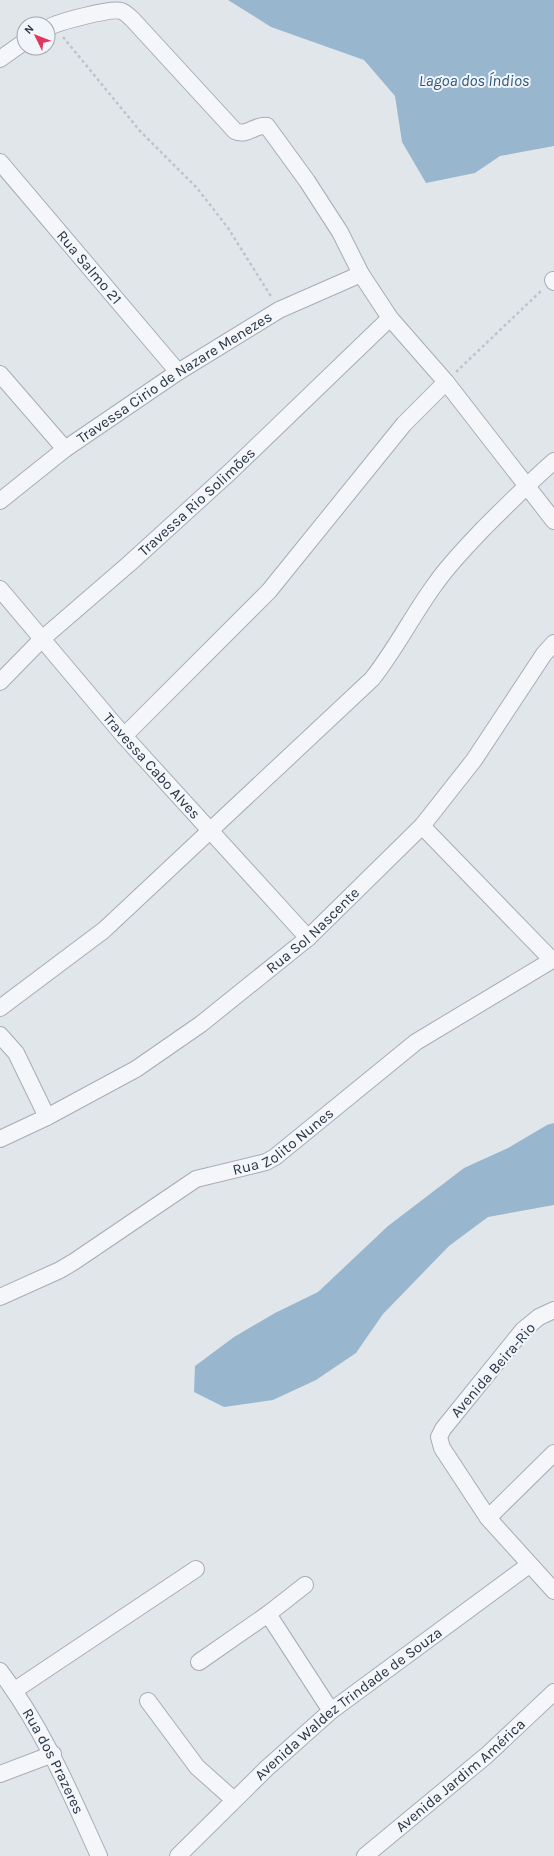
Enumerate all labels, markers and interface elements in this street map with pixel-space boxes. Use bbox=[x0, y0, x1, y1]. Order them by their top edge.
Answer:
north arrow bbox=[16, 16, 56, 56]
text: N bbox=[22, 22, 36, 37]
water label: Lagoa dos Índios bbox=[419, 71, 530, 90]
street label: Rua Salmo 21 bbox=[53, 227, 126, 308]
street label: Travessa Cirio de Nazare Menezes bbox=[73, 308, 275, 447]
street label: Travessa Rio Solimões bbox=[135, 444, 259, 560]
street label: Travessa Cabo Alves bbox=[99, 709, 204, 823]
street label: Rua Sol Nascente bbox=[263, 884, 363, 977]
street label: Rua Zolito Nunes bbox=[231, 1104, 337, 1179]
street label: Avenida Beira-Rio bbox=[447, 1319, 539, 1421]
street label: Avenida Waldez Trindade de Souza bbox=[251, 1623, 446, 1784]
street label: Rua dos Prazeres bbox=[19, 1705, 88, 1817]
street label: Avenida Jardim América bbox=[392, 1715, 529, 1836]

